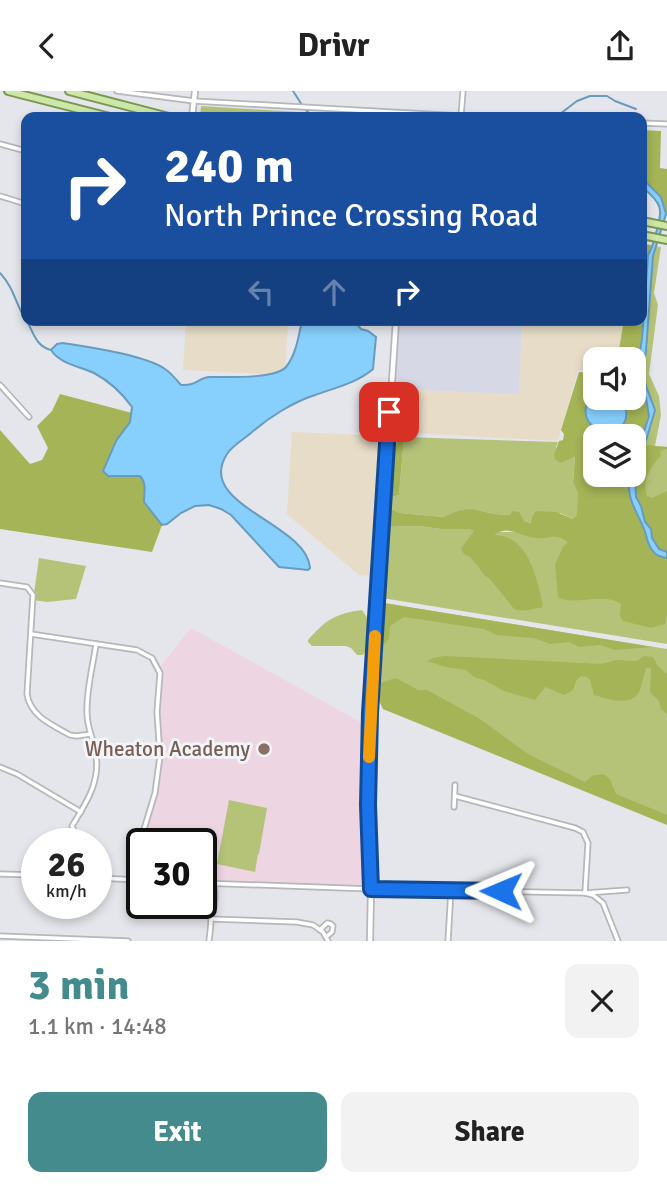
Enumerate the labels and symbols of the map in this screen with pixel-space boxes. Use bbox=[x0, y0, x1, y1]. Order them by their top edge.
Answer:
pin bbox=[359, 382, 419, 442]
place label: Wheaton Academy bbox=[85, 736, 250, 762]
marker: Wheaton Academy bbox=[256, 741, 272, 757]
speed limit sign: 30 bbox=[126, 828, 217, 919]
position arrow bbox=[464, 854, 538, 928]

